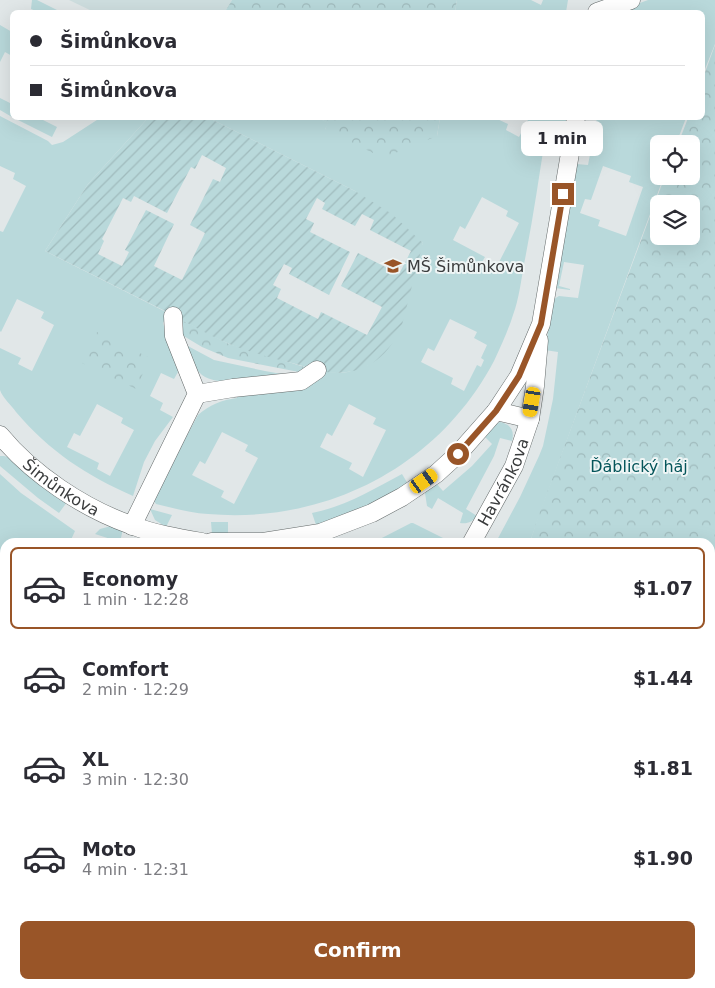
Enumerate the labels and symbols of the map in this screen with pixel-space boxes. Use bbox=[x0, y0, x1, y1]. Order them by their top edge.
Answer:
callout: 1 min bbox=[522, 121, 604, 156]
route end bbox=[552, 183, 574, 205]
school or university icon: MŠ Šimůnkova bbox=[383, 256, 403, 276]
place label: MŠ Šimůnkova bbox=[407, 257, 524, 276]
car bbox=[522, 386, 541, 418]
street label: Havránkova bbox=[474, 436, 533, 529]
route start bbox=[447, 443, 469, 465]
street label: Šimůnkova bbox=[19, 455, 102, 520]
park label: Ďáblický háj bbox=[590, 457, 688, 476]
car bbox=[407, 466, 440, 496]

